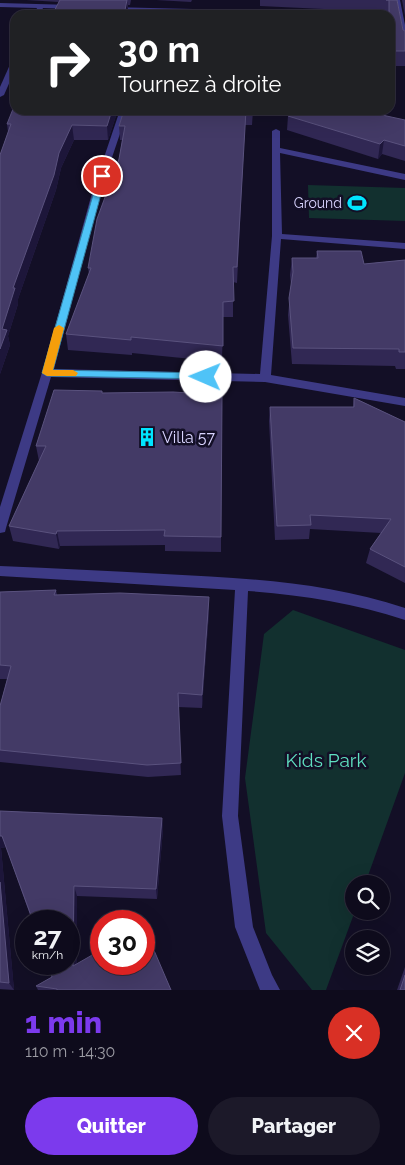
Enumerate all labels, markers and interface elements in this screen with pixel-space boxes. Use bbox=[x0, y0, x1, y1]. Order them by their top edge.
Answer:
text: 30 m bbox=[118, 29, 200, 70]
icon: right bbox=[35, 30, 100, 95]
text: Tournez à droite bbox=[118, 71, 282, 97]
pin bbox=[81, 155, 123, 197]
icon: arrive bbox=[88, 162, 116, 190]
sports icon: Ground bbox=[346, 192, 368, 214]
place label: Ground bbox=[294, 195, 342, 211]
position arrow bbox=[179, 350, 231, 402]
building icon: Villa 57 bbox=[136, 426, 158, 448]
place label: Villa 57 bbox=[162, 428, 216, 447]
park label: Kids Park bbox=[285, 749, 367, 771]
map controls bbox=[345, 875, 390, 975]
button: search bbox=[345, 875, 390, 920]
speed limit sign: 30 bbox=[90, 910, 155, 975]
text: 27 bbox=[33, 921, 62, 951]
button: layers bbox=[345, 930, 390, 975]
text: km/h bbox=[32, 948, 63, 962]
text: 1 min bbox=[25, 1005, 102, 1040]
button: close bbox=[328, 1007, 380, 1059]
text: 110 m · 14:30 bbox=[25, 1042, 115, 1061]
button: Quitter bbox=[25, 1097, 198, 1155]
button: Partager bbox=[208, 1097, 380, 1155]

